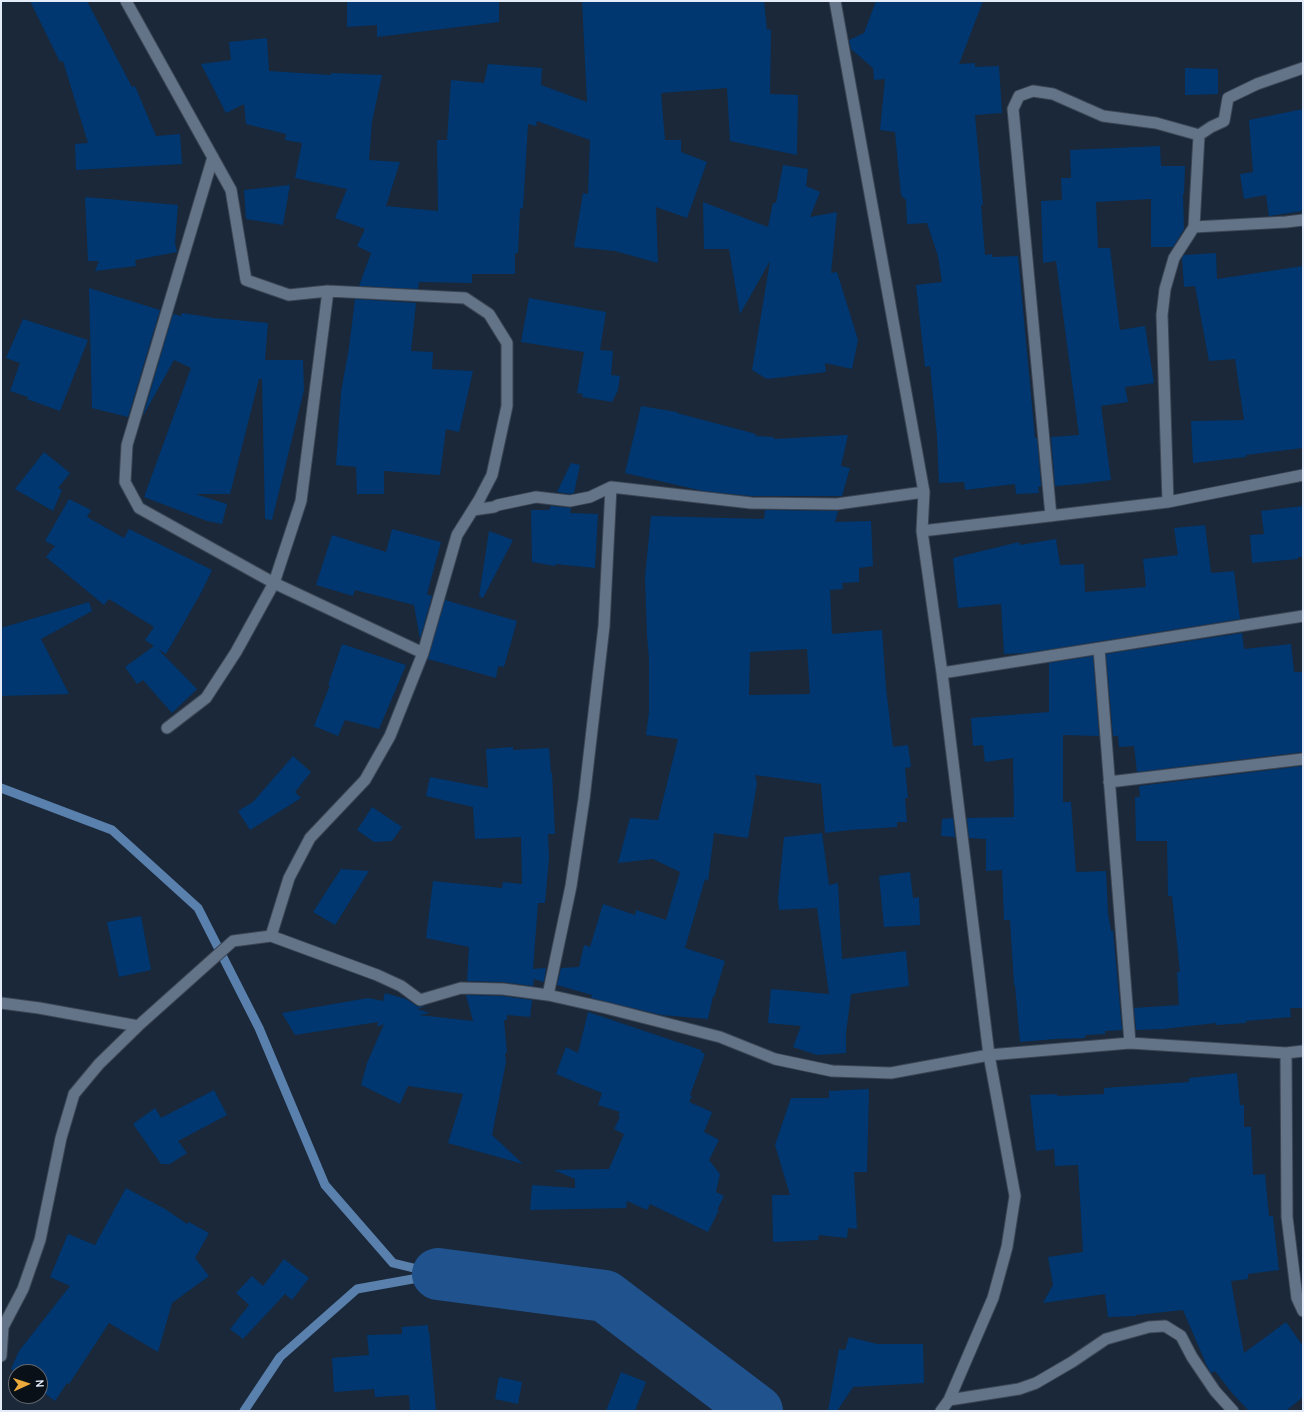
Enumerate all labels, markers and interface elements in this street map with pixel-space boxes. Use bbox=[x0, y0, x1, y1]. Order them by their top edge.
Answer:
north arrow bbox=[8, 1364, 48, 1404]
text: N bbox=[32, 1379, 46, 1388]

